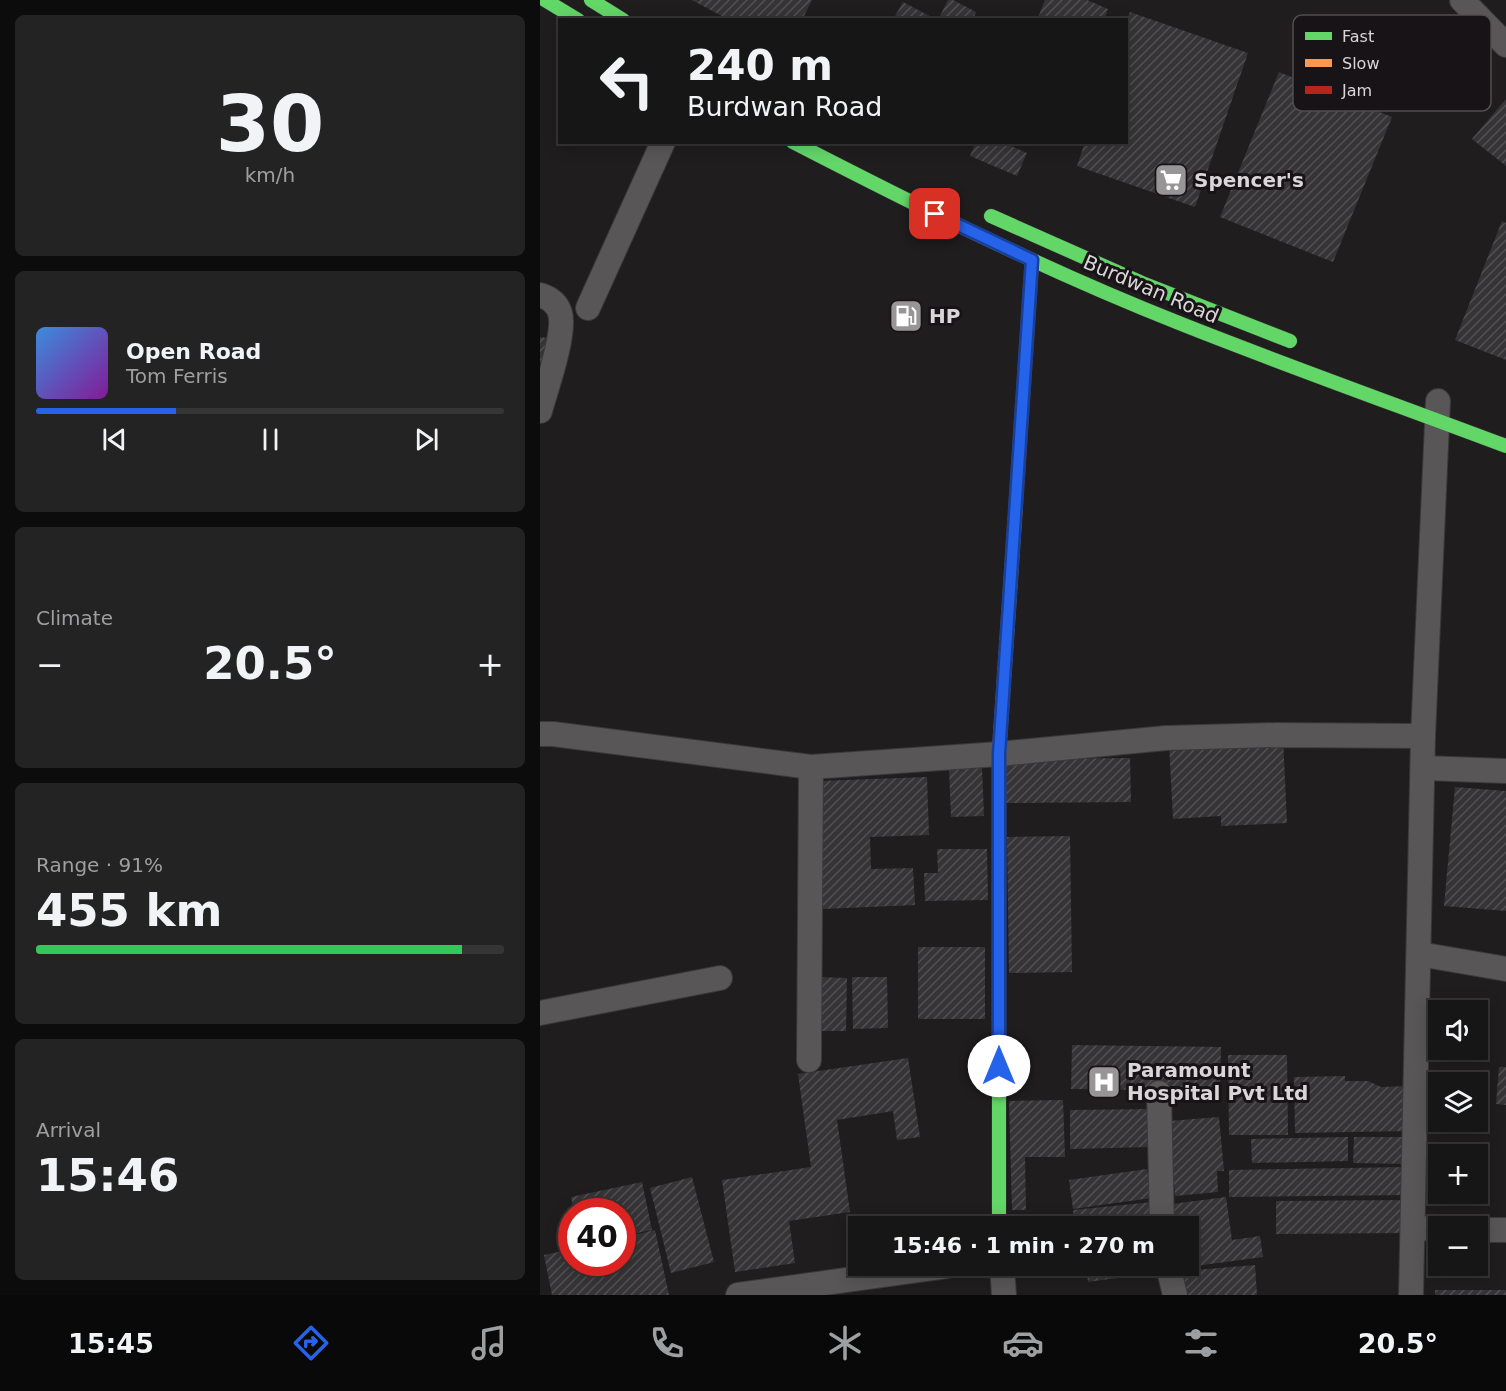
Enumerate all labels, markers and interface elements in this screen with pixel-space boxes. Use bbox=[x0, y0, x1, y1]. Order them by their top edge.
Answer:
legend bbox=[1293, 15, 1491, 111]
text: Fast bbox=[1342, 27, 1374, 46]
text: 240 m bbox=[687, 41, 833, 90]
icon: left bbox=[588, 42, 666, 120]
text: Slow bbox=[1342, 54, 1379, 73]
text: 30 bbox=[216, 79, 324, 169]
text: Jam bbox=[1341, 81, 1372, 100]
text: Burdwan Road bbox=[687, 91, 882, 122]
supermarket icon: Spencer's bbox=[1153, 162, 1189, 198]
text: km/h bbox=[245, 163, 295, 187]
place label: Spencer's bbox=[1194, 168, 1304, 192]
pin bbox=[909, 188, 960, 239]
icon: arrive bbox=[918, 197, 951, 230]
street label: Burdwan Road bbox=[1080, 250, 1222, 328]
fuel station icon: HP bbox=[888, 298, 924, 334]
place label: HP bbox=[929, 304, 960, 328]
text: Open Road bbox=[126, 339, 261, 364]
text: Tom Ferris bbox=[126, 364, 228, 388]
icon: previous bbox=[98, 423, 131, 456]
icon: pause bbox=[254, 423, 287, 456]
icon: next bbox=[410, 423, 443, 456]
text: Climate bbox=[36, 606, 113, 630]
text: 20.5° bbox=[203, 637, 337, 690]
text: − bbox=[36, 645, 64, 684]
text: + bbox=[476, 645, 504, 684]
text: Range · 91% bbox=[36, 853, 163, 877]
text: 455 km bbox=[36, 884, 222, 937]
map controls bbox=[1428, 1000, 1488, 1276]
button: sound bbox=[1428, 1000, 1488, 1060]
position arrow bbox=[967, 1034, 1031, 1098]
place label: Paramount Hospital Pvt Ltd bbox=[1127, 1058, 1308, 1105]
hospital icon: Paramount Hospital Pvt Ltd bbox=[1086, 1064, 1122, 1100]
button: layers bbox=[1428, 1072, 1488, 1132]
text: Arrival bbox=[36, 1118, 101, 1142]
button: + bbox=[1428, 1144, 1488, 1204]
text: 15:46 bbox=[36, 1149, 179, 1202]
speed limit sign: 40 bbox=[558, 1198, 636, 1276]
button: − bbox=[1428, 1216, 1488, 1276]
text: 15:46 · 1 min · 270 m bbox=[892, 1233, 1155, 1258]
icon: directions bbox=[290, 1322, 332, 1364]
icon: music bbox=[468, 1322, 510, 1364]
icon: phone bbox=[646, 1322, 688, 1364]
icon: climate bbox=[824, 1322, 866, 1364]
icon: car bbox=[1002, 1322, 1044, 1364]
icon: filters bbox=[1180, 1322, 1222, 1364]
text: 15:45 bbox=[68, 1328, 154, 1359]
text: 20.5° bbox=[1358, 1328, 1438, 1359]

